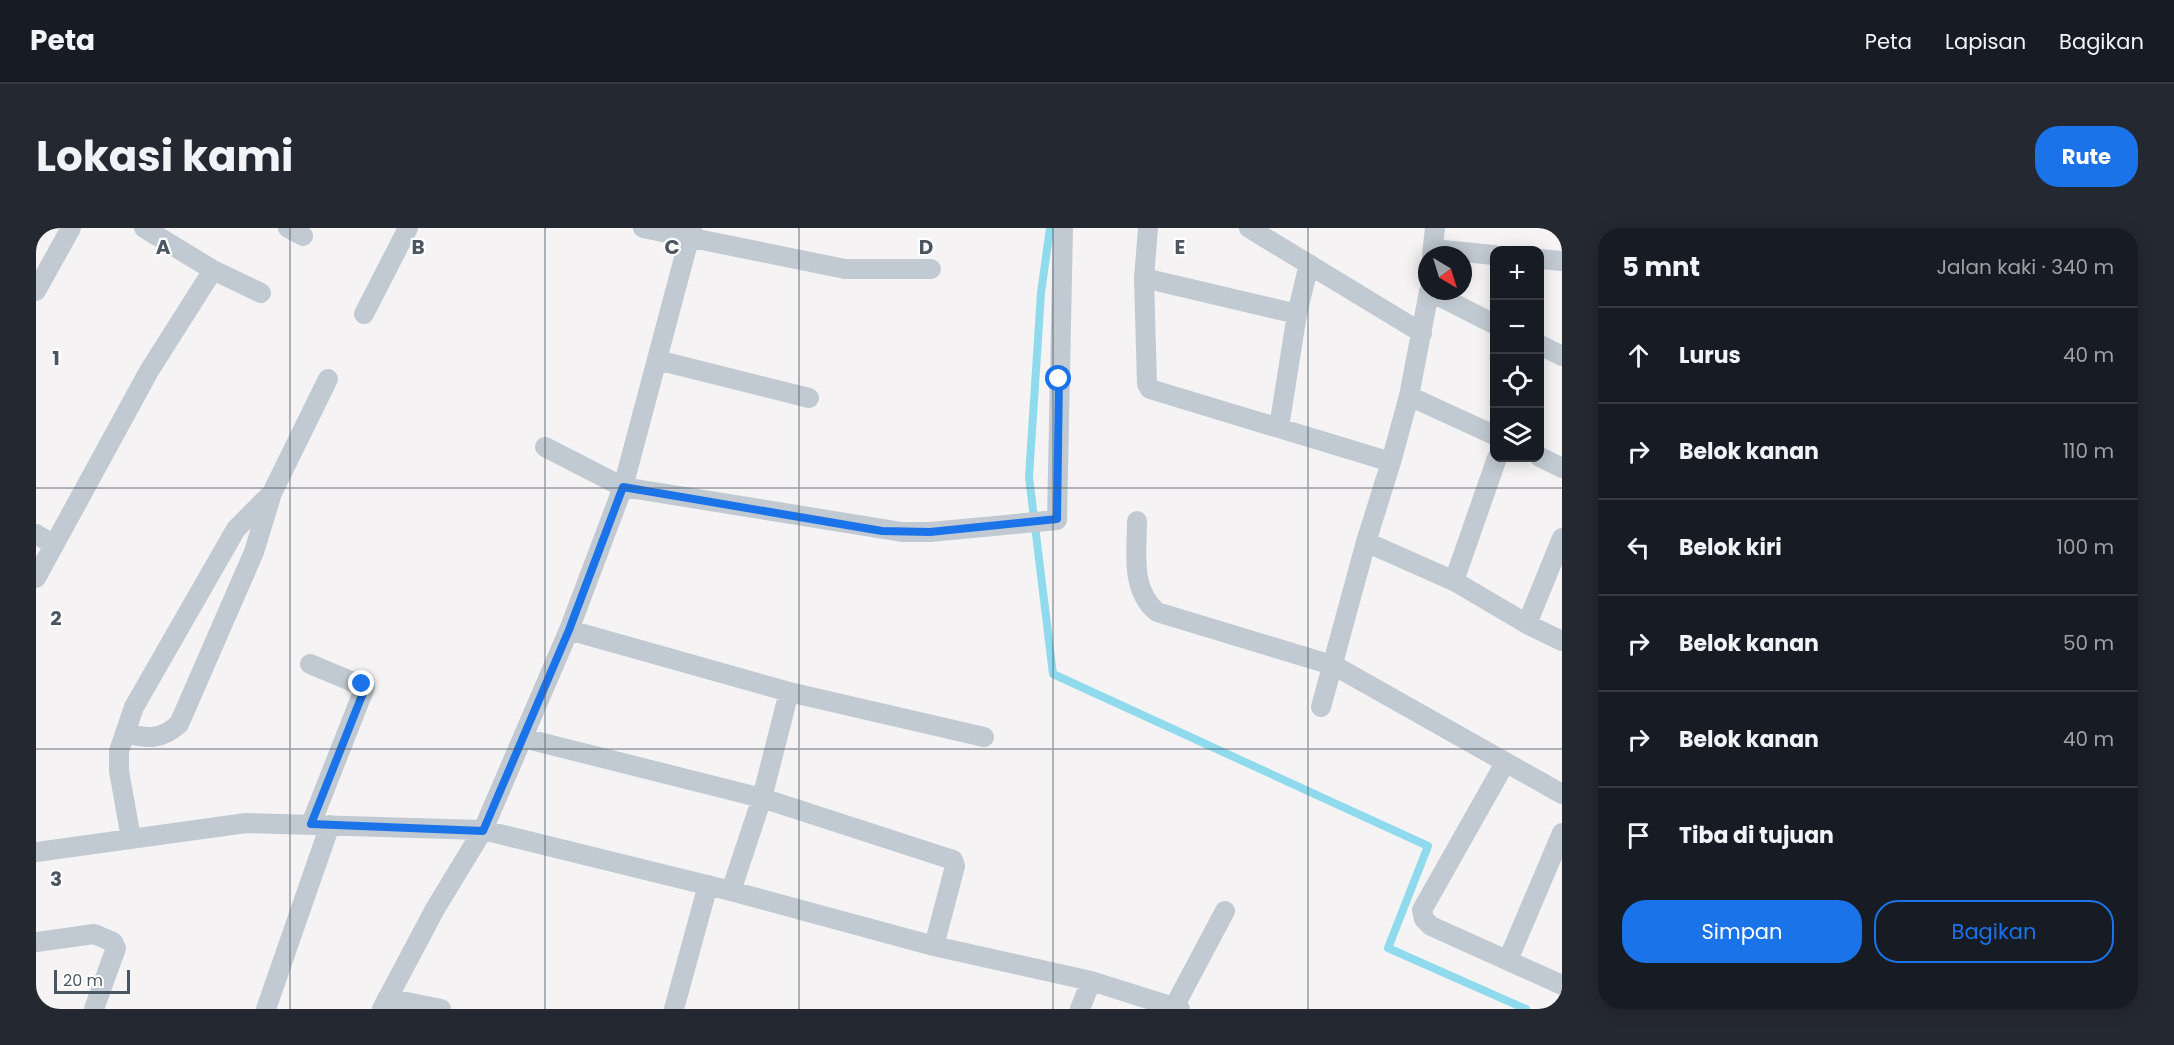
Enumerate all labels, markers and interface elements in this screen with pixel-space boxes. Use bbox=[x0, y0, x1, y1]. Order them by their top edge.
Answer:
text: Peta bbox=[30, 21, 95, 60]
text: Peta bbox=[1865, 27, 1912, 56]
text: Lapisan bbox=[1945, 27, 2026, 56]
text: Bagikan bbox=[2059, 27, 2144, 56]
button: Rute bbox=[2035, 126, 2138, 187]
text: Lokasi kami bbox=[36, 127, 293, 186]
text: A bbox=[156, 233, 171, 261]
text: B bbox=[411, 233, 425, 261]
text: C bbox=[664, 233, 680, 261]
text: D bbox=[919, 233, 933, 261]
text: E bbox=[1175, 233, 1185, 261]
north arrow bbox=[1418, 246, 1472, 300]
map controls bbox=[1490, 246, 1544, 462]
button: + bbox=[1490, 246, 1544, 300]
text: 5 mnt bbox=[1622, 249, 1700, 285]
text: Jalan kaki · 340 m bbox=[1936, 253, 2114, 281]
button: − bbox=[1490, 300, 1544, 354]
icon: ahead bbox=[1622, 339, 1655, 372]
text: Lurus bbox=[1679, 340, 1741, 371]
text: 40 m bbox=[2063, 341, 2114, 369]
text: 1 bbox=[52, 344, 60, 372]
button: locate bbox=[1490, 354, 1544, 408]
route start bbox=[1045, 365, 1071, 391]
button: layers bbox=[1490, 408, 1544, 462]
icon: right bbox=[1622, 435, 1655, 468]
text: Belok kanan bbox=[1679, 436, 1819, 467]
text: 110 m bbox=[2063, 437, 2114, 465]
icon: left bbox=[1622, 531, 1655, 564]
text: Belok kiri bbox=[1679, 532, 1782, 563]
text: 100 m bbox=[2057, 533, 2114, 561]
text: 2 bbox=[50, 604, 62, 632]
icon: right bbox=[1622, 627, 1655, 660]
text: Belok kanan bbox=[1679, 628, 1819, 659]
text: 50 m bbox=[2063, 629, 2114, 657]
route end bbox=[348, 670, 374, 696]
icon: right bbox=[1622, 723, 1655, 756]
text: Belok kanan bbox=[1679, 724, 1819, 755]
text: 40 m bbox=[2063, 725, 2114, 753]
icon: arrive bbox=[1622, 819, 1655, 852]
text: Tiba di tujuan bbox=[1679, 820, 1834, 851]
text: 3 bbox=[50, 865, 62, 893]
button: Simpan bbox=[1622, 900, 1862, 963]
button: Bagikan bbox=[1874, 900, 2114, 963]
scale bar bbox=[54, 967, 130, 994]
text: 20 m bbox=[63, 969, 103, 992]

